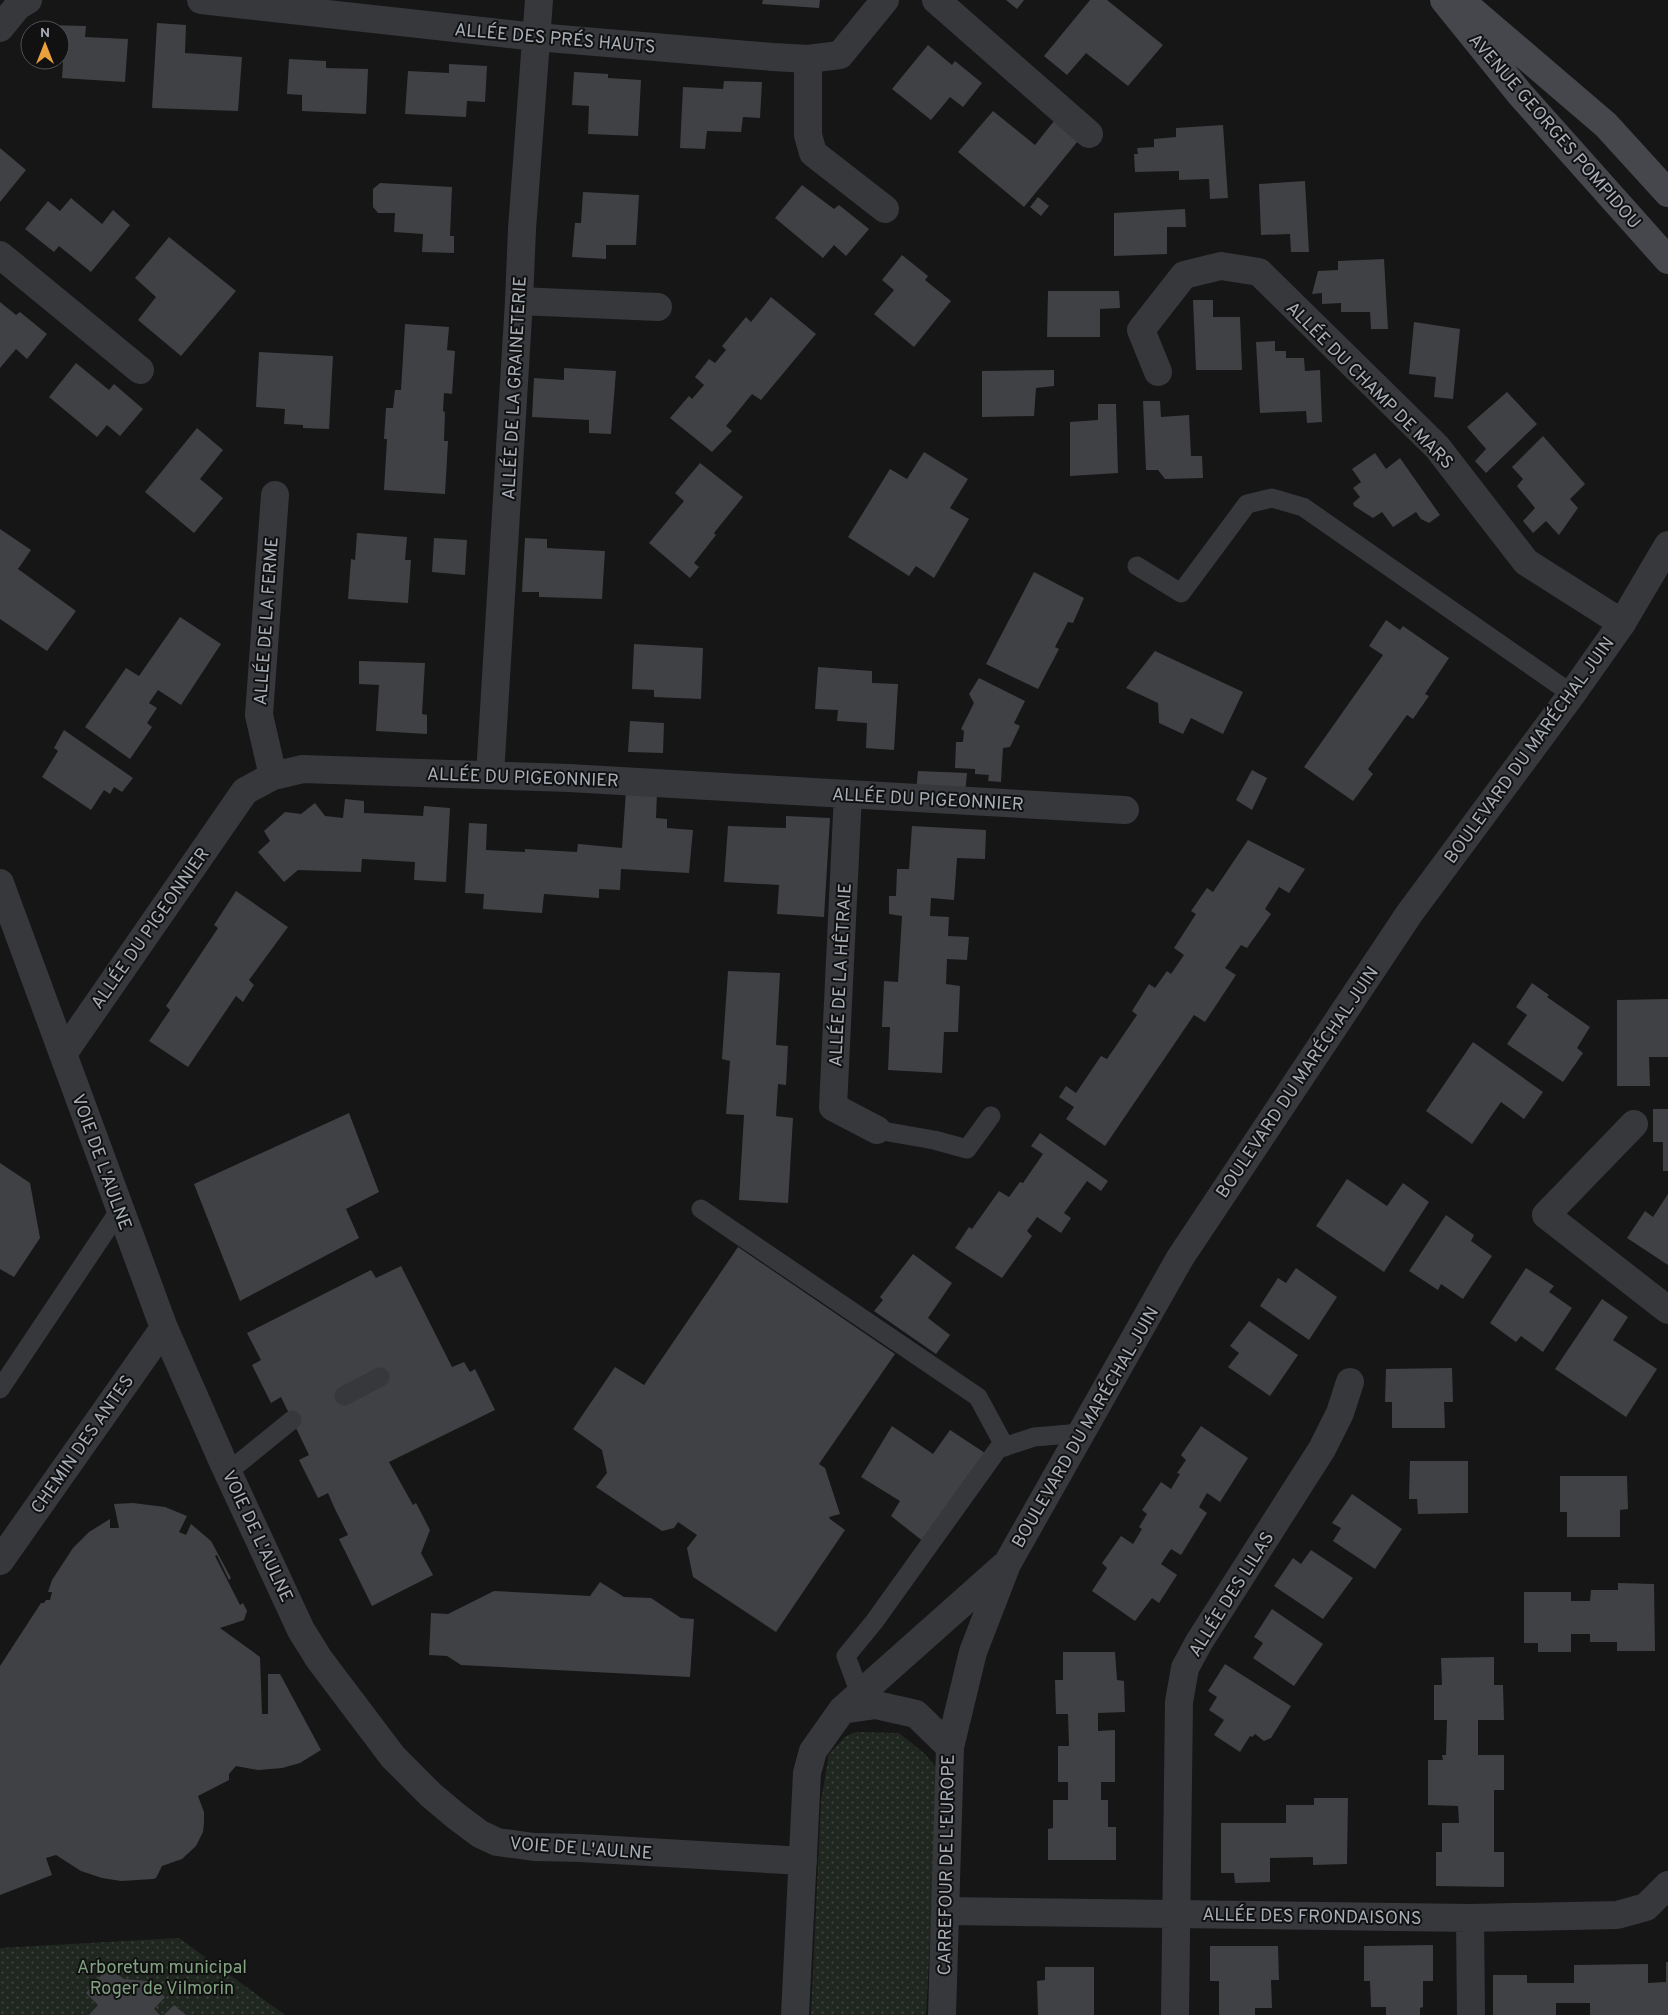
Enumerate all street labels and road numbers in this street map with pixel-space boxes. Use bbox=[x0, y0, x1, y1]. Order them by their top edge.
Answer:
street label: ALLÉE DES PRÉS HAUTS bbox=[453, 17, 656, 60]
street label: AVENUE GEORGES POMPIDOU bbox=[1463, 30, 1645, 234]
street label: ALLÉE DE LA GRAINETERIE bbox=[496, 275, 533, 501]
street label: ALLÉE DU CHAMP DE MARS bbox=[1280, 296, 1459, 475]
street label: ALLÉE DE LA FERME bbox=[248, 536, 285, 706]
street label: BOULEVARD DU MARÉCHAL JUIN bbox=[1438, 632, 1620, 869]
street label: ALLÉE DU PIGEONNIER bbox=[427, 762, 619, 793]
street label: ALLÉE DU PIGEONNIER bbox=[831, 782, 1024, 817]
street label: ALLÉE DU PIGEONNIER bbox=[85, 842, 216, 1014]
street label: ALLÉE DE LA HÊTRAIE bbox=[823, 883, 858, 1068]
street label: BOULEVARD DU MARÉCHAL JUIN bbox=[1210, 961, 1385, 1203]
street label: VOIE DE L'AULNE bbox=[65, 1091, 136, 1234]
street label: BOULEVARD DU MARÉCHAL JUIN bbox=[1006, 1302, 1165, 1553]
street label: CHEMIN DES ANTES bbox=[27, 1371, 140, 1519]
street label: VOIE DE L'AULNE bbox=[216, 1467, 297, 1606]
street label: ALLÉE DES LILAS bbox=[1183, 1527, 1280, 1662]
street label: CARREFOUR DE L'EUROPE bbox=[934, 1754, 961, 1976]
street label: VOIE DE L'AULNE bbox=[509, 1833, 653, 1866]
street label: ALLÉE DES FRONDAISONS bbox=[1202, 1902, 1422, 1931]

